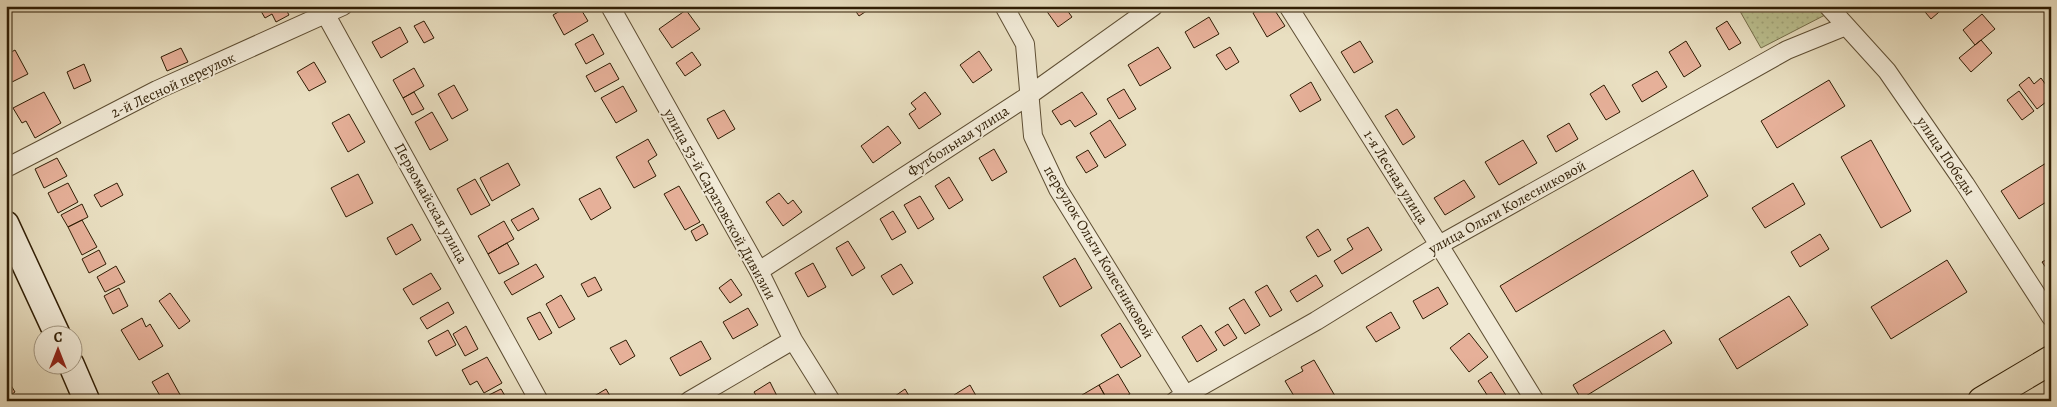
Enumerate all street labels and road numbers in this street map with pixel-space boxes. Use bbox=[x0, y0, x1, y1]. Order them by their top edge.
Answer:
street label: 2-й Лесной переулок bbox=[108, 47, 239, 123]
street label: Футбольная улица bbox=[903, 101, 1013, 181]
street label: улица 53-й Саратовской Дивизии bbox=[659, 104, 781, 303]
street label: улица Победы bbox=[1912, 112, 1980, 199]
street label: 1-я Лесная улица bbox=[1359, 126, 1433, 228]
street label: Первомайская улица bbox=[390, 139, 472, 267]
street label: улица Ольги Колесниковой bbox=[1424, 155, 1590, 259]
street label: переулок Ольги Колесниковой bbox=[1039, 162, 1159, 342]

